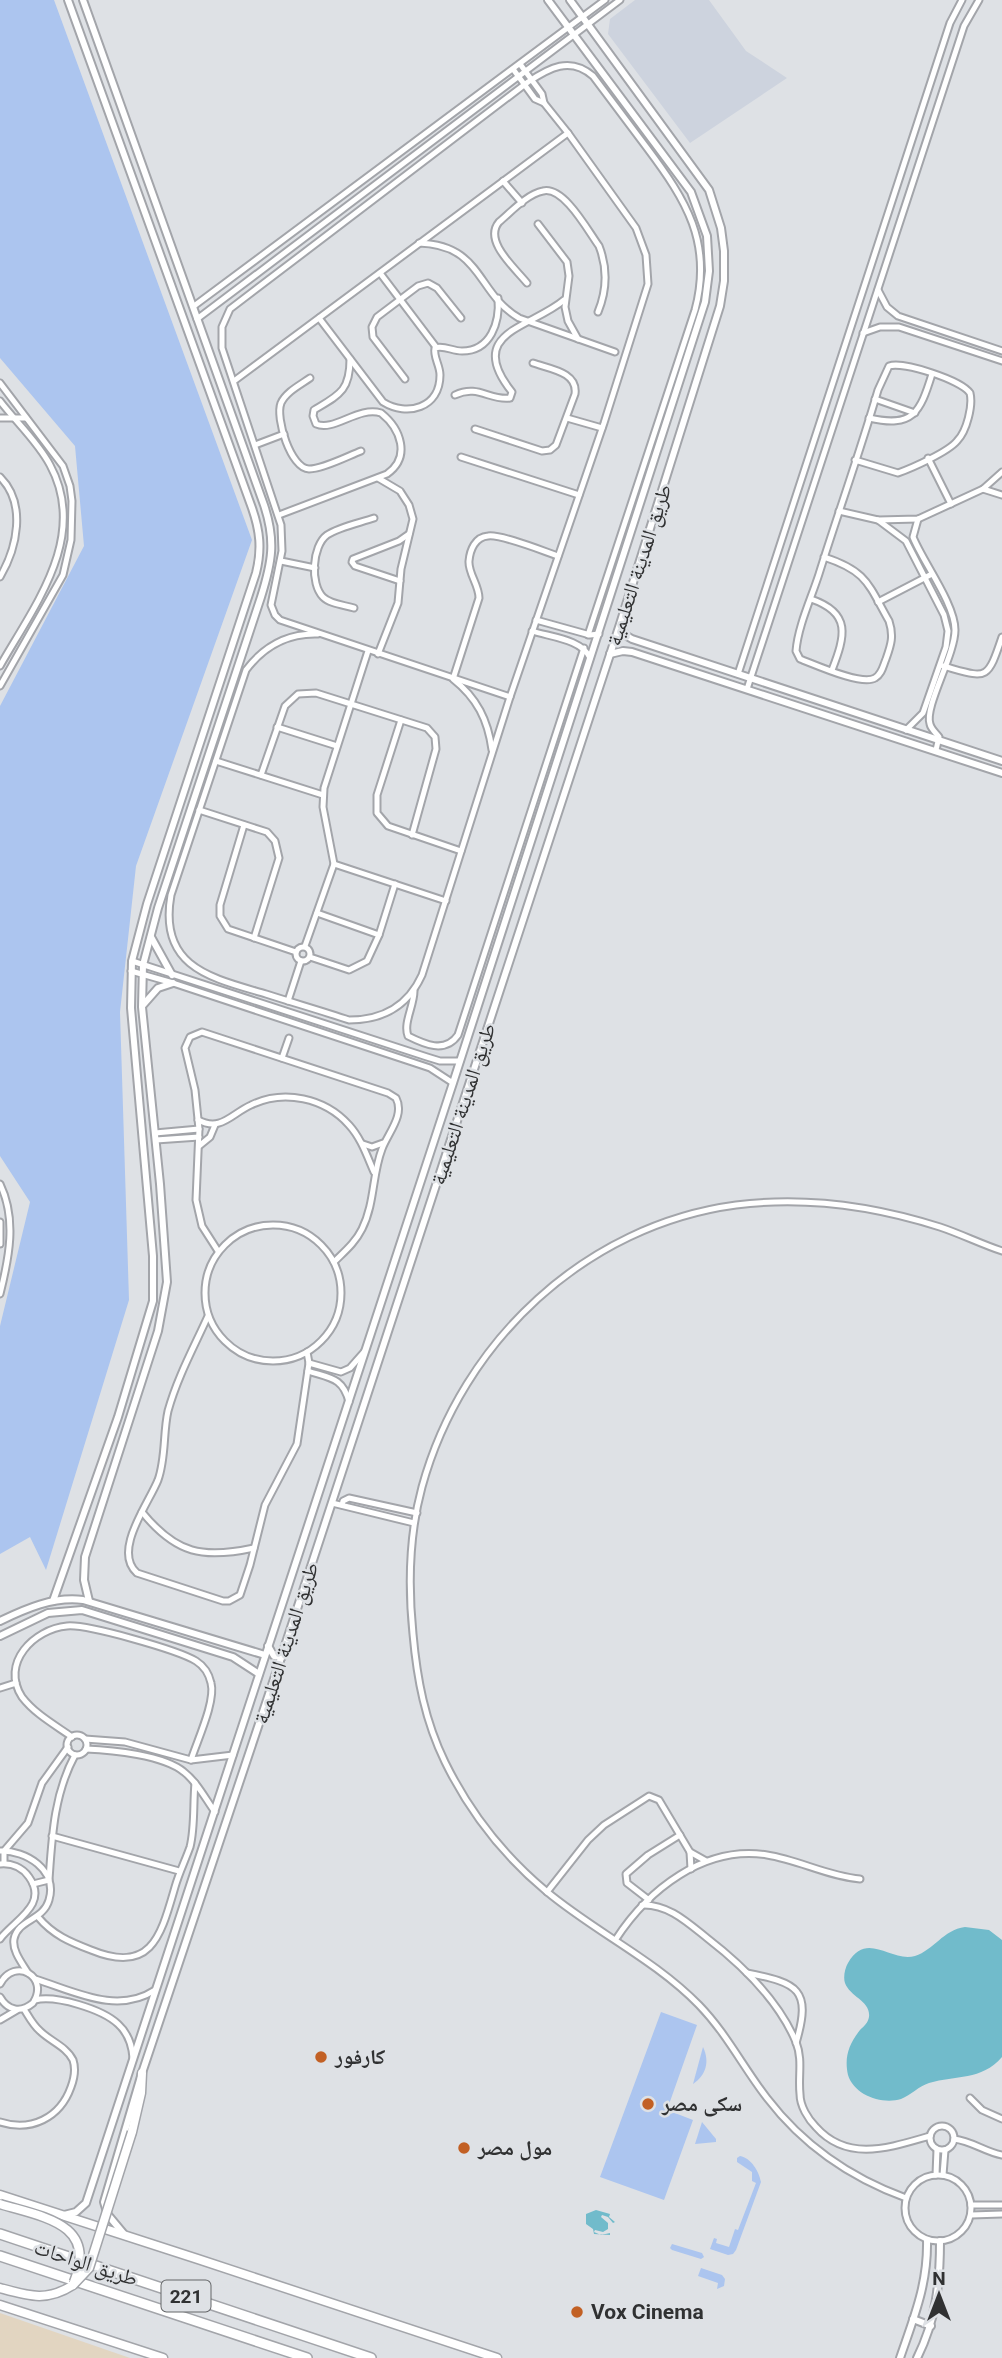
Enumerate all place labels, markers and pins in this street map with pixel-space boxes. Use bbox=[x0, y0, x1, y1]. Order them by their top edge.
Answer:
place label: كارفور bbox=[334, 2045, 385, 2069]
marker: كارفور bbox=[313, 2049, 329, 2065]
place label: سكى مصر bbox=[661, 2092, 742, 2117]
marker: سكى مصر bbox=[640, 2096, 656, 2112]
place label: مول مصر bbox=[477, 2136, 552, 2161]
marker: مول مصر bbox=[456, 2140, 472, 2156]
place label: Vox Cinema bbox=[591, 2300, 704, 2324]
marker: Vox Cinema bbox=[569, 2304, 585, 2320]

